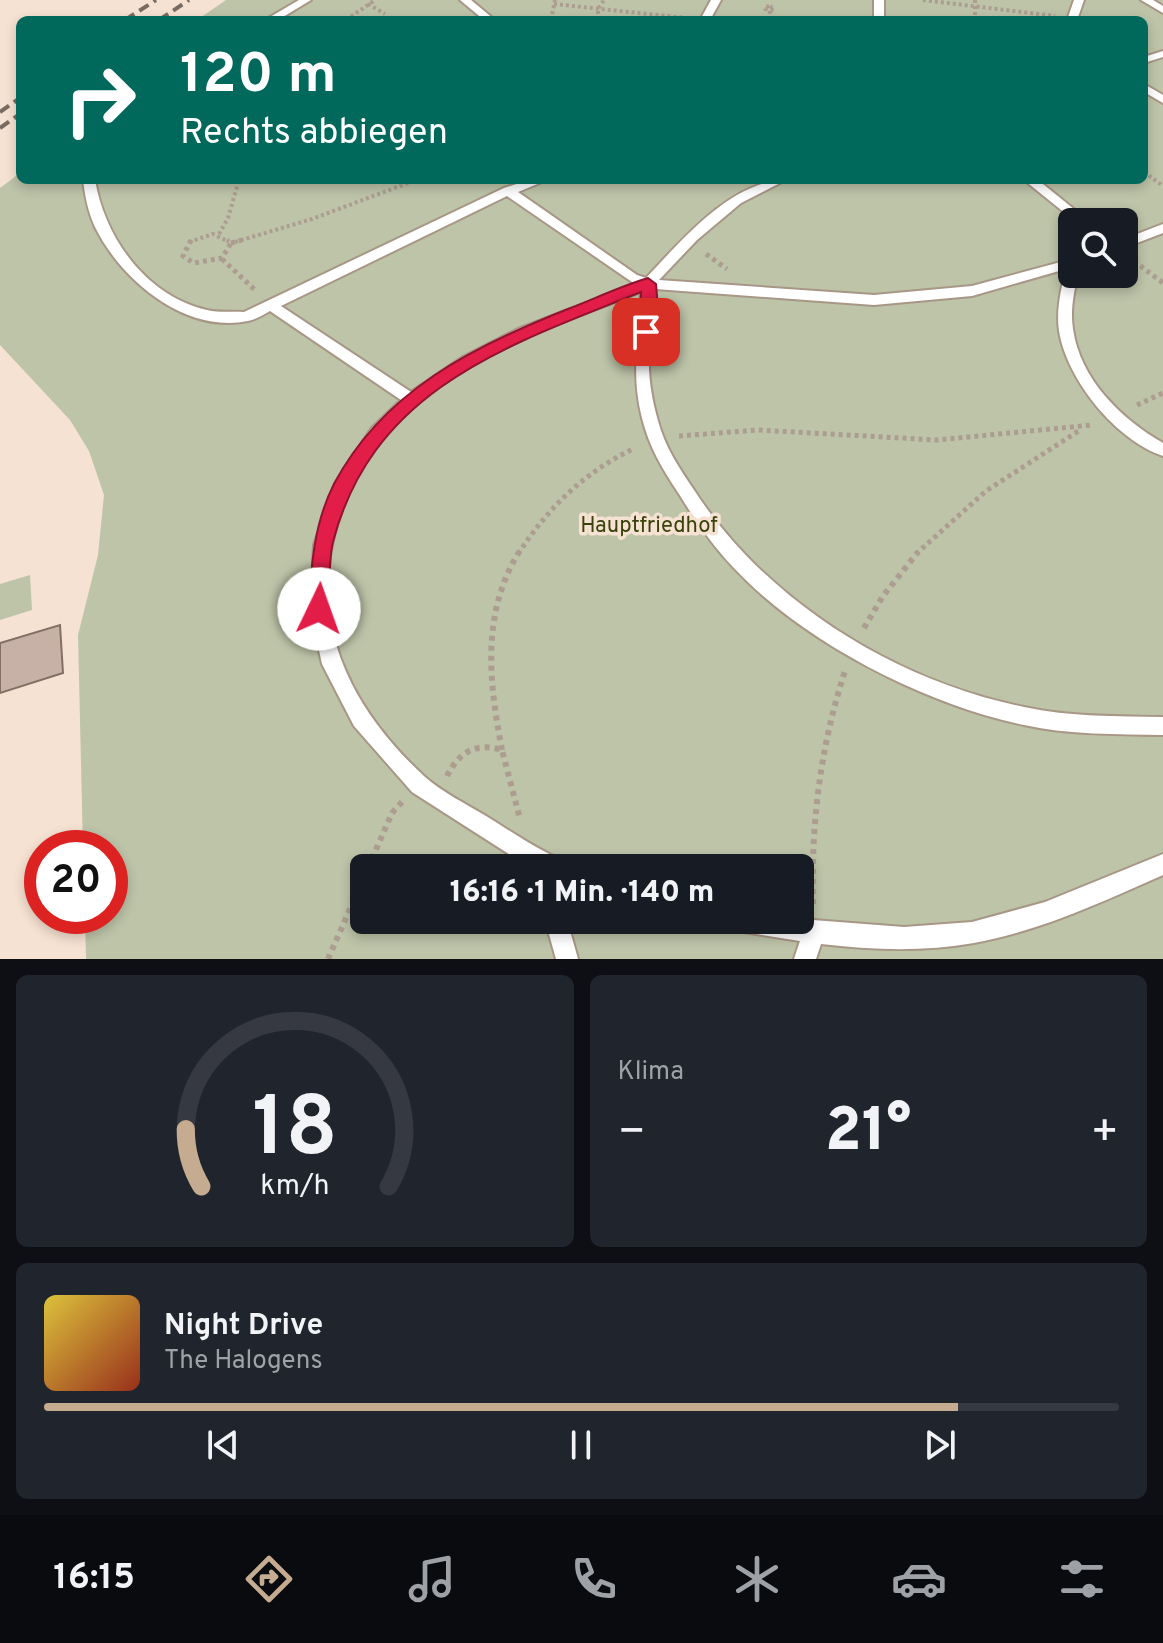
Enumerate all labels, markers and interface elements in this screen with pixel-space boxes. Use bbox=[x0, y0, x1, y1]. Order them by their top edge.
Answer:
text: 120 m bbox=[180, 42, 337, 112]
icon: right bbox=[48, 48, 152, 152]
text: Rechts abbiegen bbox=[180, 111, 448, 157]
map controls bbox=[1058, 208, 1138, 288]
button: search bbox=[1058, 208, 1138, 288]
pin bbox=[612, 298, 680, 366]
icon: arrive bbox=[624, 310, 668, 354]
park label: Hauptfriedhof bbox=[580, 513, 718, 540]
position arrow bbox=[277, 567, 361, 651]
speed limit sign: 20 bbox=[24, 830, 128, 934]
text: 16:16 · 1 Min. · 140 m bbox=[450, 875, 714, 912]
text: Klima bbox=[618, 1056, 684, 1089]
text: 18 bbox=[252, 1080, 338, 1185]
text: 21° bbox=[825, 1096, 911, 1172]
text: − bbox=[618, 1106, 646, 1162]
text: + bbox=[1091, 1106, 1119, 1162]
text: km/h bbox=[260, 1169, 329, 1205]
text: Night Drive bbox=[164, 1308, 323, 1345]
text: The Halogens bbox=[164, 1345, 323, 1378]
icon: previous bbox=[201, 1423, 245, 1467]
icon: pause bbox=[559, 1423, 603, 1467]
icon: next bbox=[918, 1423, 962, 1467]
icon: directions bbox=[241, 1551, 297, 1607]
icon: music bbox=[404, 1551, 460, 1607]
icon: phone bbox=[566, 1551, 622, 1607]
icon: climate bbox=[729, 1551, 785, 1607]
icon: car bbox=[891, 1551, 947, 1607]
icon: filters bbox=[1054, 1551, 1110, 1607]
text: 16:15 bbox=[53, 1556, 135, 1602]

